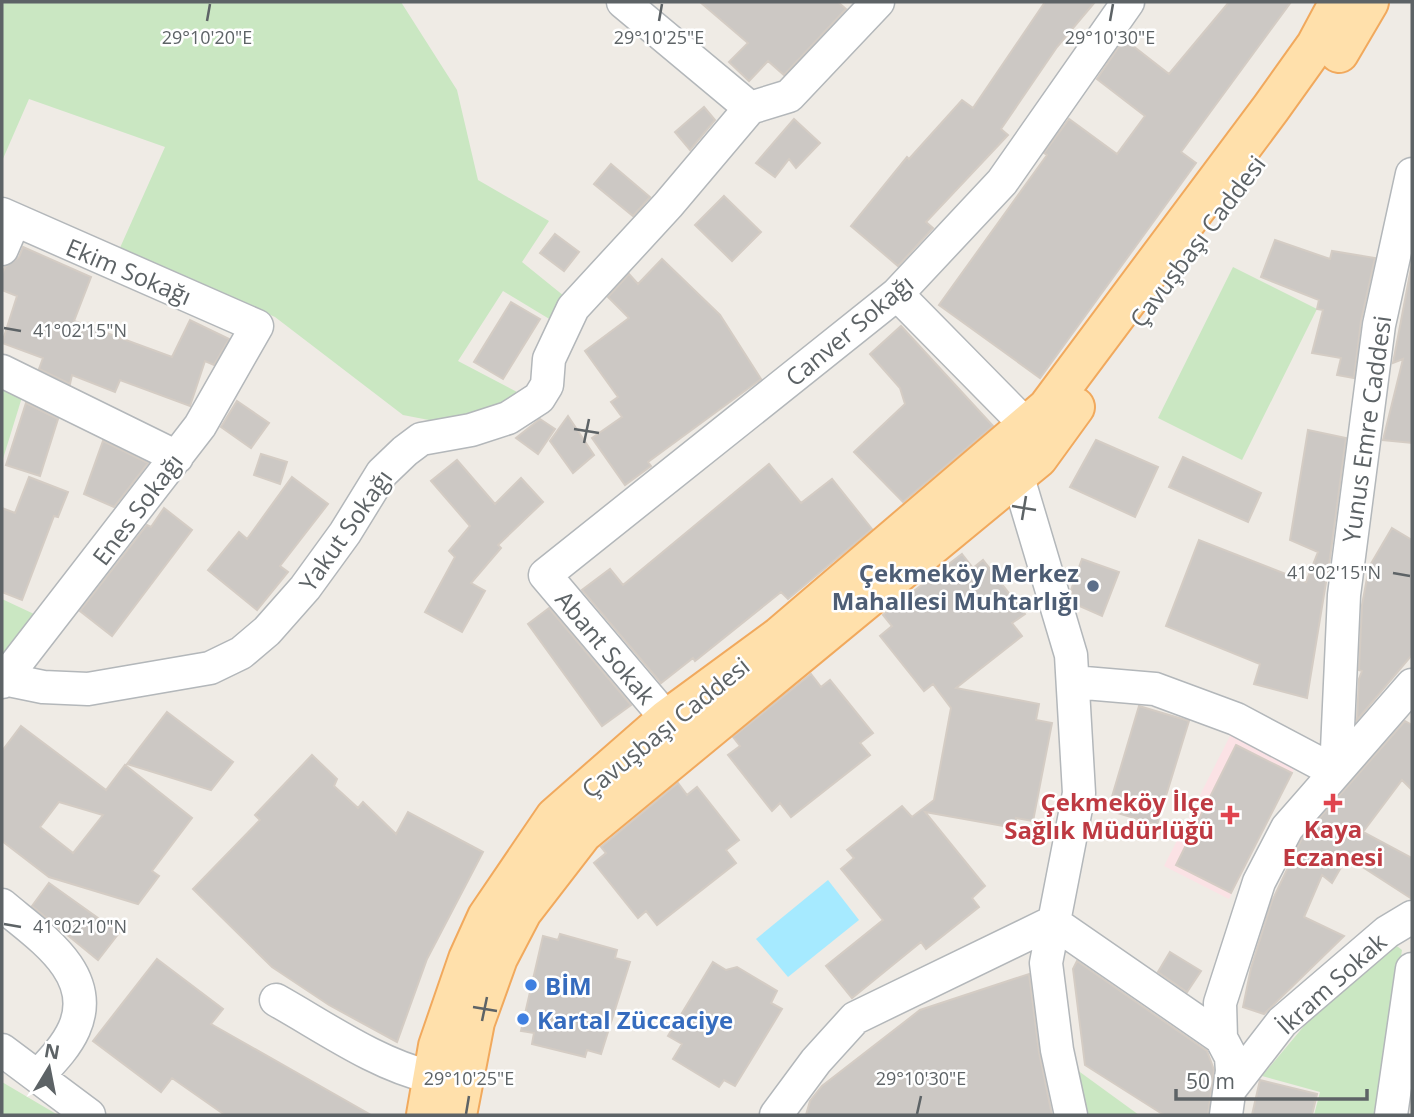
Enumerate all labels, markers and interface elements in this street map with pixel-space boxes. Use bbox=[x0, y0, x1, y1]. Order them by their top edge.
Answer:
text: 29°10'20"E bbox=[162, 25, 252, 49]
text: 29°10'25"E bbox=[614, 25, 704, 49]
text: 29°10'30"E bbox=[1065, 25, 1155, 49]
street label: Çavuşbaşı Caddesi bbox=[1121, 148, 1273, 334]
street label: Ekim Sokağı bbox=[61, 230, 197, 312]
street label: Canver Sokağı bbox=[778, 267, 920, 393]
street label: Yunus Emre Caddesi bbox=[1334, 313, 1398, 545]
text: 41°02'15"N bbox=[33, 318, 127, 342]
street label: Enes Sokağı bbox=[84, 446, 190, 572]
street label: Yakut Sokağı bbox=[291, 463, 399, 597]
place label: Çekmeköy Merkez Mahallesi Muhtarlığı bbox=[832, 556, 1079, 617]
text: 41°02'15"N bbox=[1287, 560, 1381, 584]
marker: Çekmeköy Merkez Mahallesi Muhtarlığı bbox=[1085, 578, 1101, 594]
street label: Abant Sokak bbox=[549, 583, 664, 711]
street label: Çavuşbaşı Caddesi bbox=[574, 649, 756, 805]
place label: Çekmeköy İlçe Sağlık Müdürlüğü bbox=[1004, 785, 1214, 846]
marker: Kaya Eczanesi bbox=[1325, 795, 1341, 811]
marker: Çekmeköy İlçe Sağlık Müdürlüğü bbox=[1220, 805, 1240, 825]
place label: Kaya Eczanesi bbox=[1282, 812, 1384, 873]
text: 41°02'10"N bbox=[33, 914, 127, 938]
street label: İkram Sokak bbox=[1269, 925, 1393, 1041]
place label: BİM bbox=[545, 969, 592, 1002]
marker: BİM bbox=[523, 977, 539, 993]
place label: Kartal Züccaciye bbox=[537, 1003, 733, 1036]
marker: Kartal Züccaciye bbox=[515, 1011, 531, 1027]
north arrow bbox=[14, 1033, 84, 1103]
text: N bbox=[42, 1037, 62, 1065]
scale bar bbox=[1176, 1058, 1367, 1102]
text: 29°10'25"E bbox=[424, 1066, 514, 1090]
text: 29°10'30"E bbox=[876, 1066, 966, 1090]
text: 50 m bbox=[1186, 1067, 1235, 1095]

